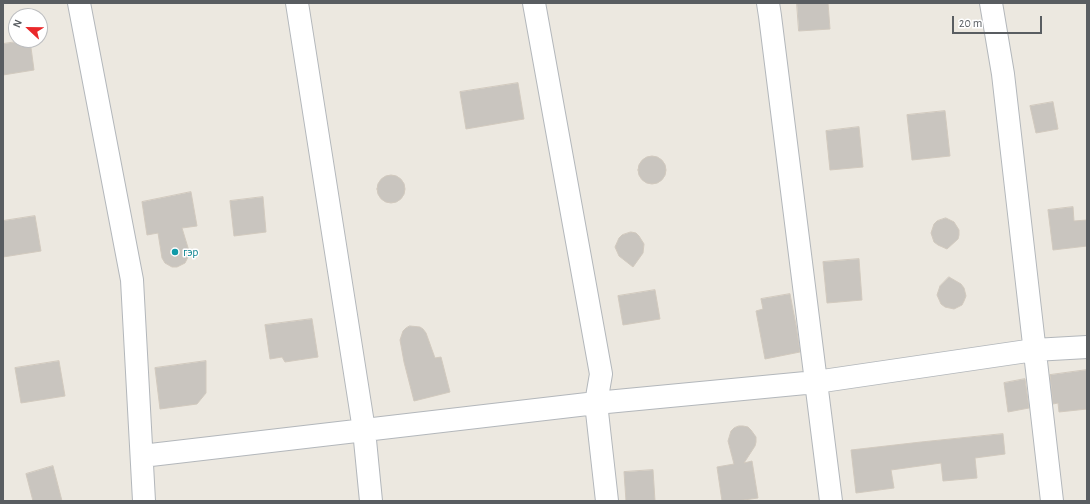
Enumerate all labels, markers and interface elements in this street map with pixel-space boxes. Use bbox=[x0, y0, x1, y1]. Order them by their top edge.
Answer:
north arrow bbox=[8, 8, 48, 48]
scale bar bbox=[954, 8, 1044, 34]
text: 20 m bbox=[959, 17, 982, 29]
text: N bbox=[11, 18, 24, 29]
place label: гэр bbox=[183, 245, 198, 259]
marker: гэр bbox=[170, 247, 180, 257]

